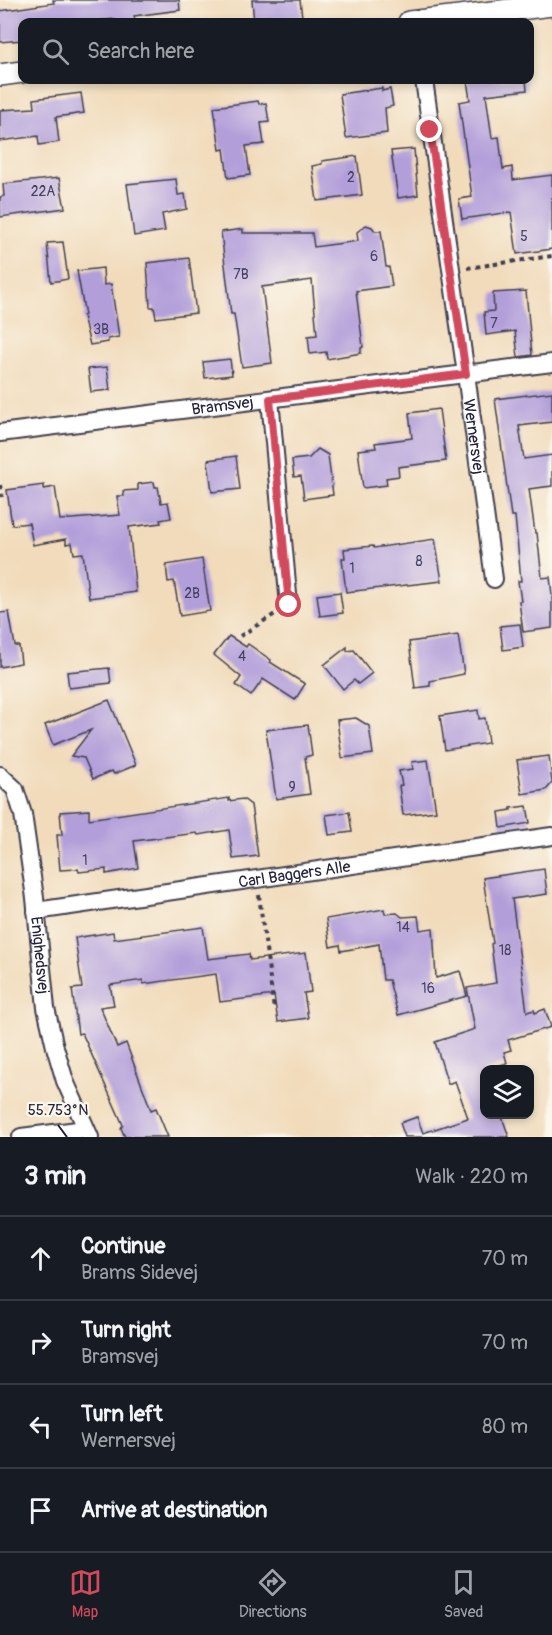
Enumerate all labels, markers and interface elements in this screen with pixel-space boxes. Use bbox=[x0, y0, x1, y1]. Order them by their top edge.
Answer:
search box bbox=[18, 18, 534, 84]
icon: search bbox=[39, 35, 72, 68]
text: Search here bbox=[87, 37, 194, 65]
route end bbox=[416, 116, 442, 142]
house number: 2 bbox=[347, 169, 355, 186]
house number: 22A bbox=[31, 183, 55, 200]
house number: 5 bbox=[520, 228, 528, 245]
house number: 6 bbox=[370, 248, 378, 265]
house number: 7B bbox=[233, 266, 249, 283]
house number: 7 bbox=[490, 315, 498, 332]
house number: 3B bbox=[93, 321, 109, 338]
street label: Bramsvej bbox=[190, 392, 254, 420]
street label: Wernersvej bbox=[458, 398, 489, 476]
house number: 8 bbox=[415, 553, 423, 570]
house number: 1 bbox=[349, 560, 355, 577]
house number: 2B bbox=[184, 585, 200, 602]
route start bbox=[275, 591, 301, 617]
house number: 4 bbox=[238, 648, 246, 665]
house number: 9 bbox=[288, 779, 296, 796]
house number: 1 bbox=[82, 852, 88, 869]
street label: Carl Baggers Alle bbox=[237, 856, 352, 892]
street label: Enighedsvej bbox=[26, 916, 54, 995]
house number: 14 bbox=[396, 919, 410, 936]
house number: 18 bbox=[499, 942, 511, 959]
house number: 16 bbox=[421, 980, 435, 997]
map controls bbox=[480, 1065, 534, 1119]
button: layers bbox=[480, 1065, 534, 1119]
text: 55.753°N bbox=[28, 1101, 88, 1120]
text: 3 min bbox=[24, 1160, 86, 1192]
text: Walk · 220 m bbox=[415, 1164, 528, 1189]
text: Continue bbox=[81, 1232, 165, 1260]
icon: ahead bbox=[24, 1242, 57, 1275]
text: 70 m bbox=[482, 1246, 528, 1271]
text: Brams Sidevej bbox=[81, 1260, 198, 1285]
text: Turn right bbox=[81, 1316, 171, 1344]
icon: right bbox=[24, 1326, 57, 1359]
text: 70 m bbox=[482, 1330, 528, 1355]
text: Bramsvej bbox=[81, 1344, 159, 1369]
text: Turn left bbox=[81, 1400, 163, 1428]
icon: left bbox=[24, 1410, 57, 1443]
text: 80 m bbox=[482, 1414, 528, 1439]
text: Wernersvej bbox=[81, 1428, 176, 1453]
icon: arrive bbox=[24, 1494, 57, 1527]
text: Arrive at destination bbox=[81, 1496, 267, 1524]
tab: Map bbox=[69, 1566, 102, 1622]
tab: Directions bbox=[239, 1566, 307, 1622]
tab: Saved bbox=[444, 1566, 483, 1622]

